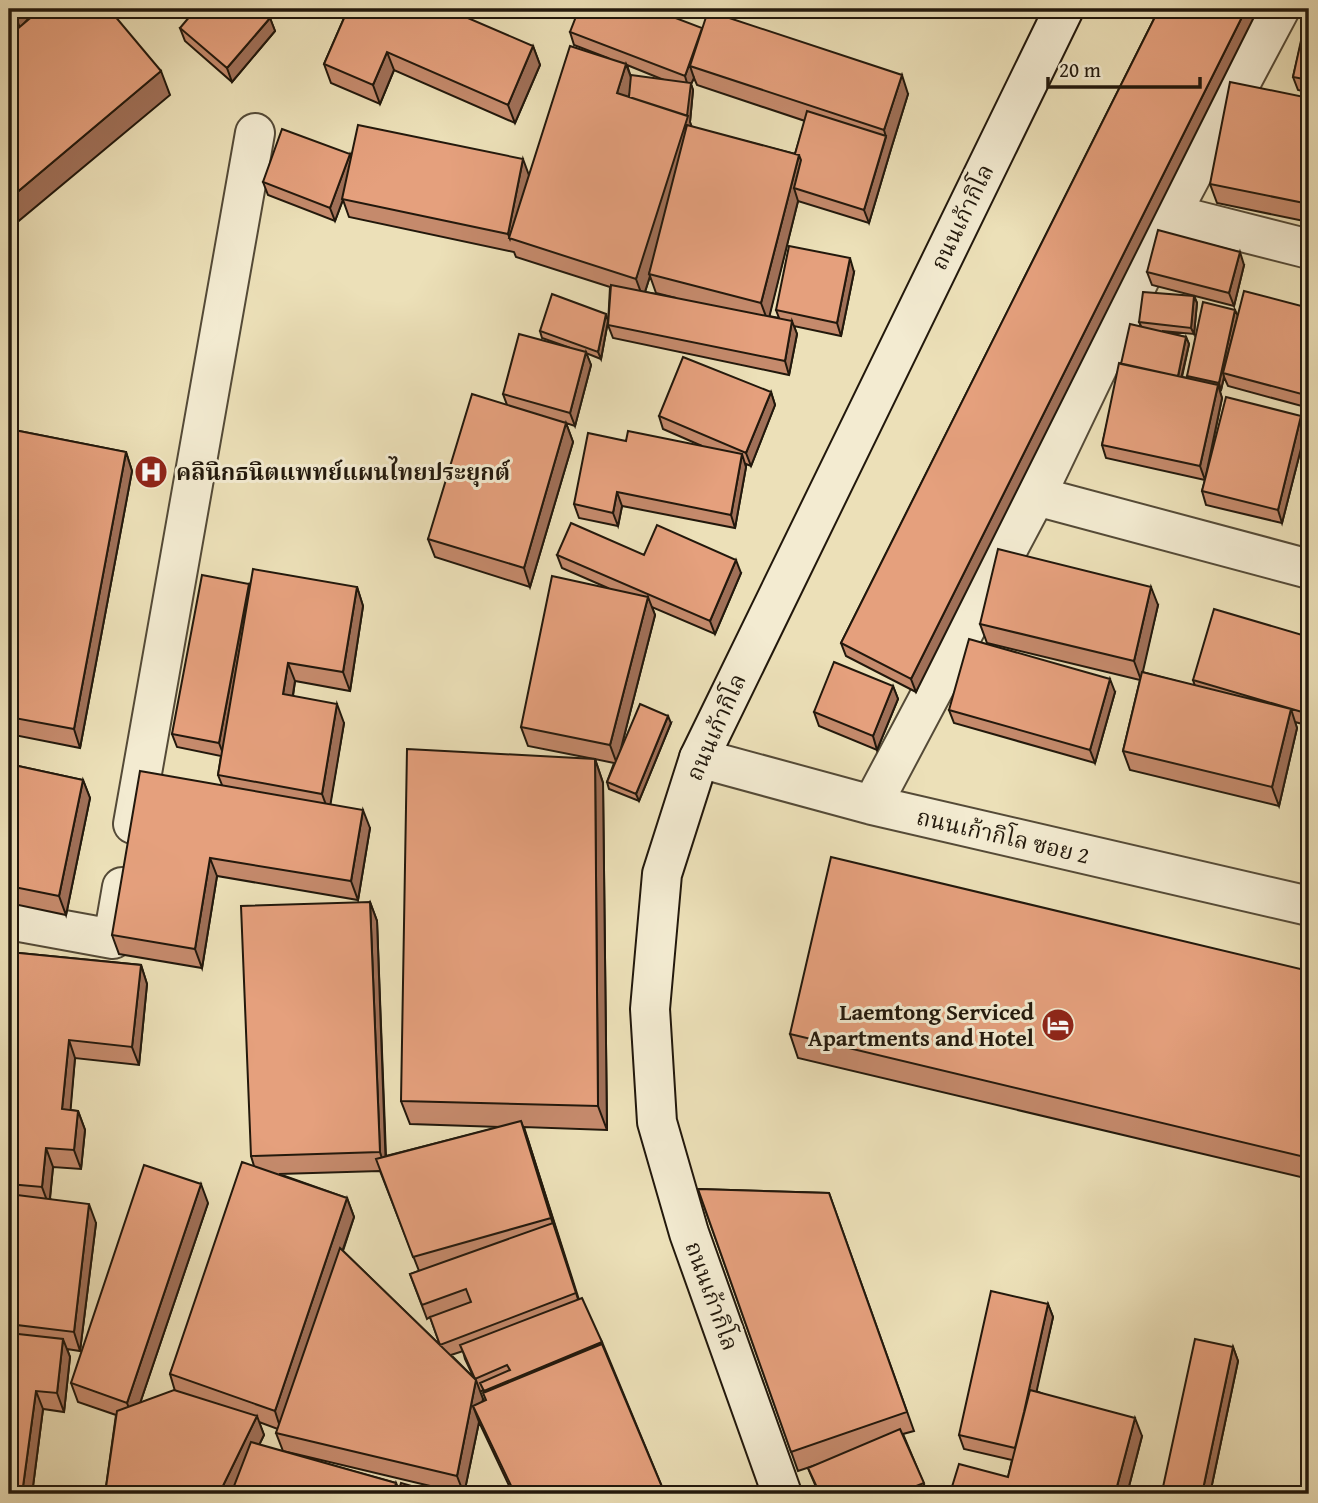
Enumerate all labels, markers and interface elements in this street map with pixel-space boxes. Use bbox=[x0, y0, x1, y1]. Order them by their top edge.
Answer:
scale bar bbox=[1048, 46, 1201, 90]
text: 20 m bbox=[1059, 54, 1101, 85]
street label: ถนนเก้ากิโล bbox=[922, 158, 1001, 275]
hospital icon: คลินิกธนิตแพทย์แผนไทยประยุกต์ bbox=[132, 453, 170, 491]
place label: คลินิกธนิตแพทย์แผนไทยประยุกต์ bbox=[176, 455, 511, 488]
street label: ถนนเก้ากิโล bbox=[677, 668, 754, 786]
street label: ถนนเก้ากิโล ซอย 2 bbox=[913, 800, 1093, 871]
place label: Laemtong Serviced Apartments and Hotel bbox=[808, 995, 1035, 1054]
hotel icon: Laemtong Serviced Apartments and Hotel bbox=[1039, 1006, 1077, 1044]
street label: ถนนเก้ากิโล bbox=[677, 1237, 747, 1355]

